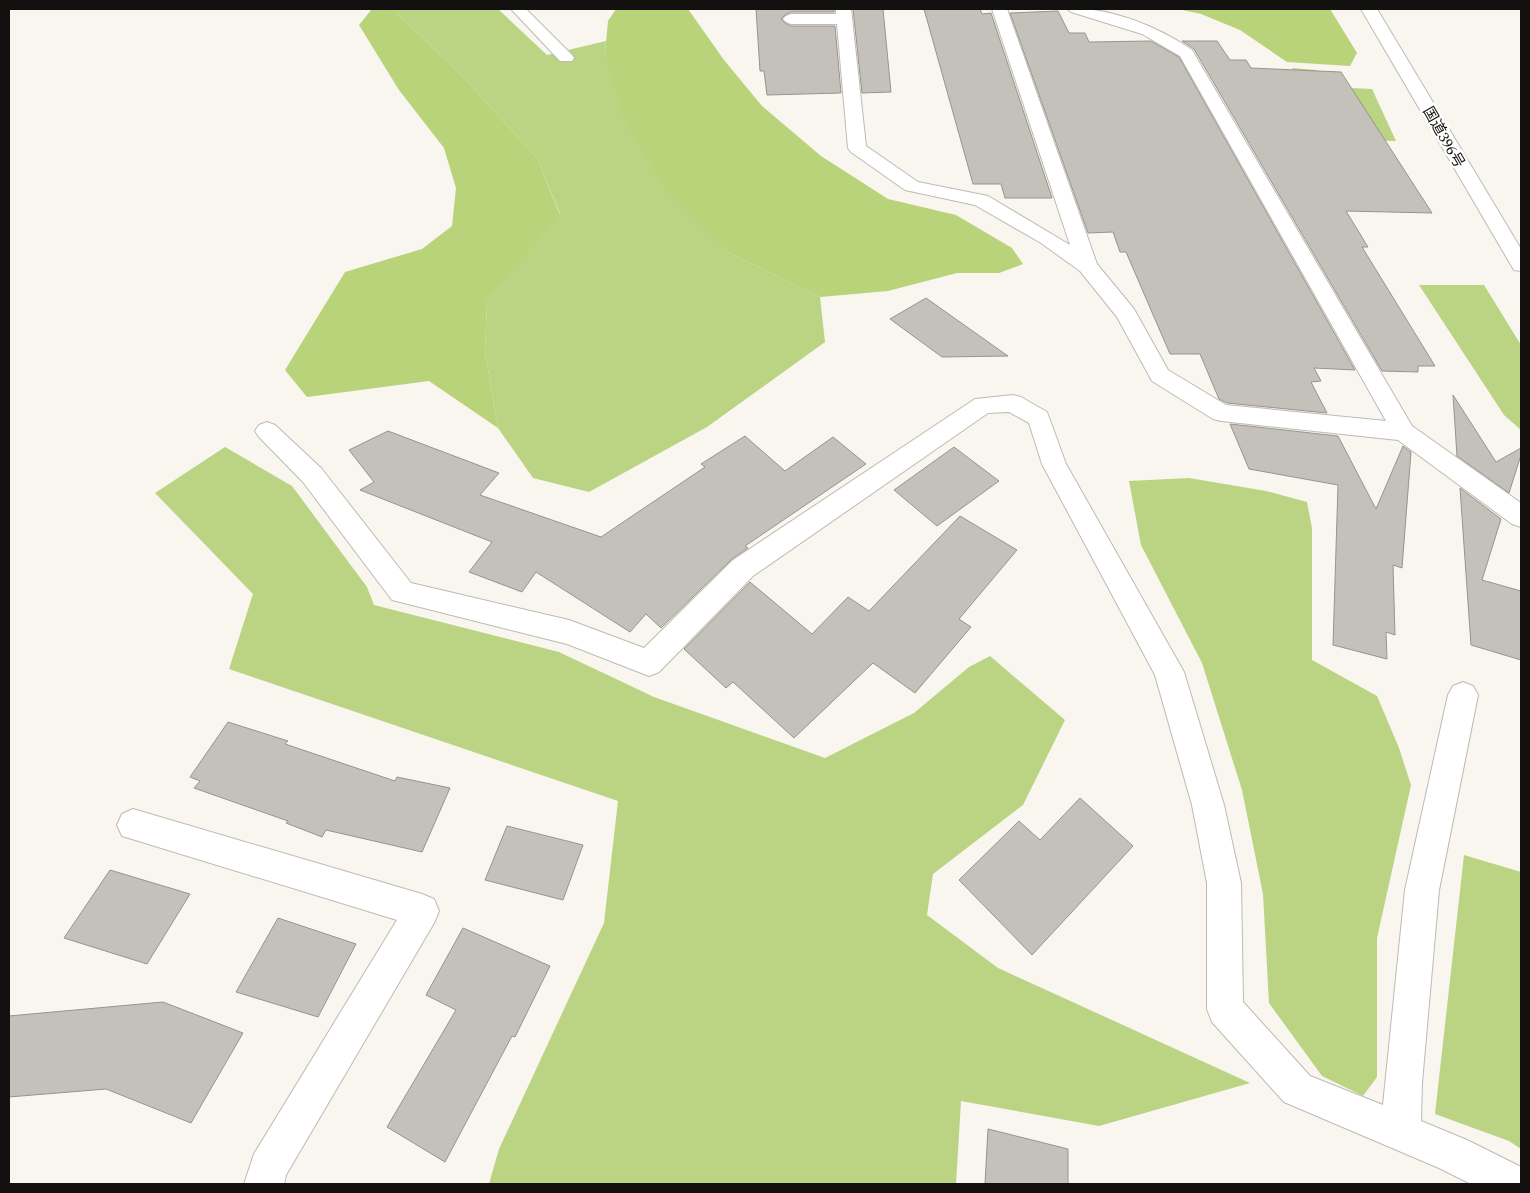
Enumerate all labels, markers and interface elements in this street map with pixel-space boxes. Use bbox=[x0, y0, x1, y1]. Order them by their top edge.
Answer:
street label: 国道396号 bbox=[1417, 102, 1470, 172]

